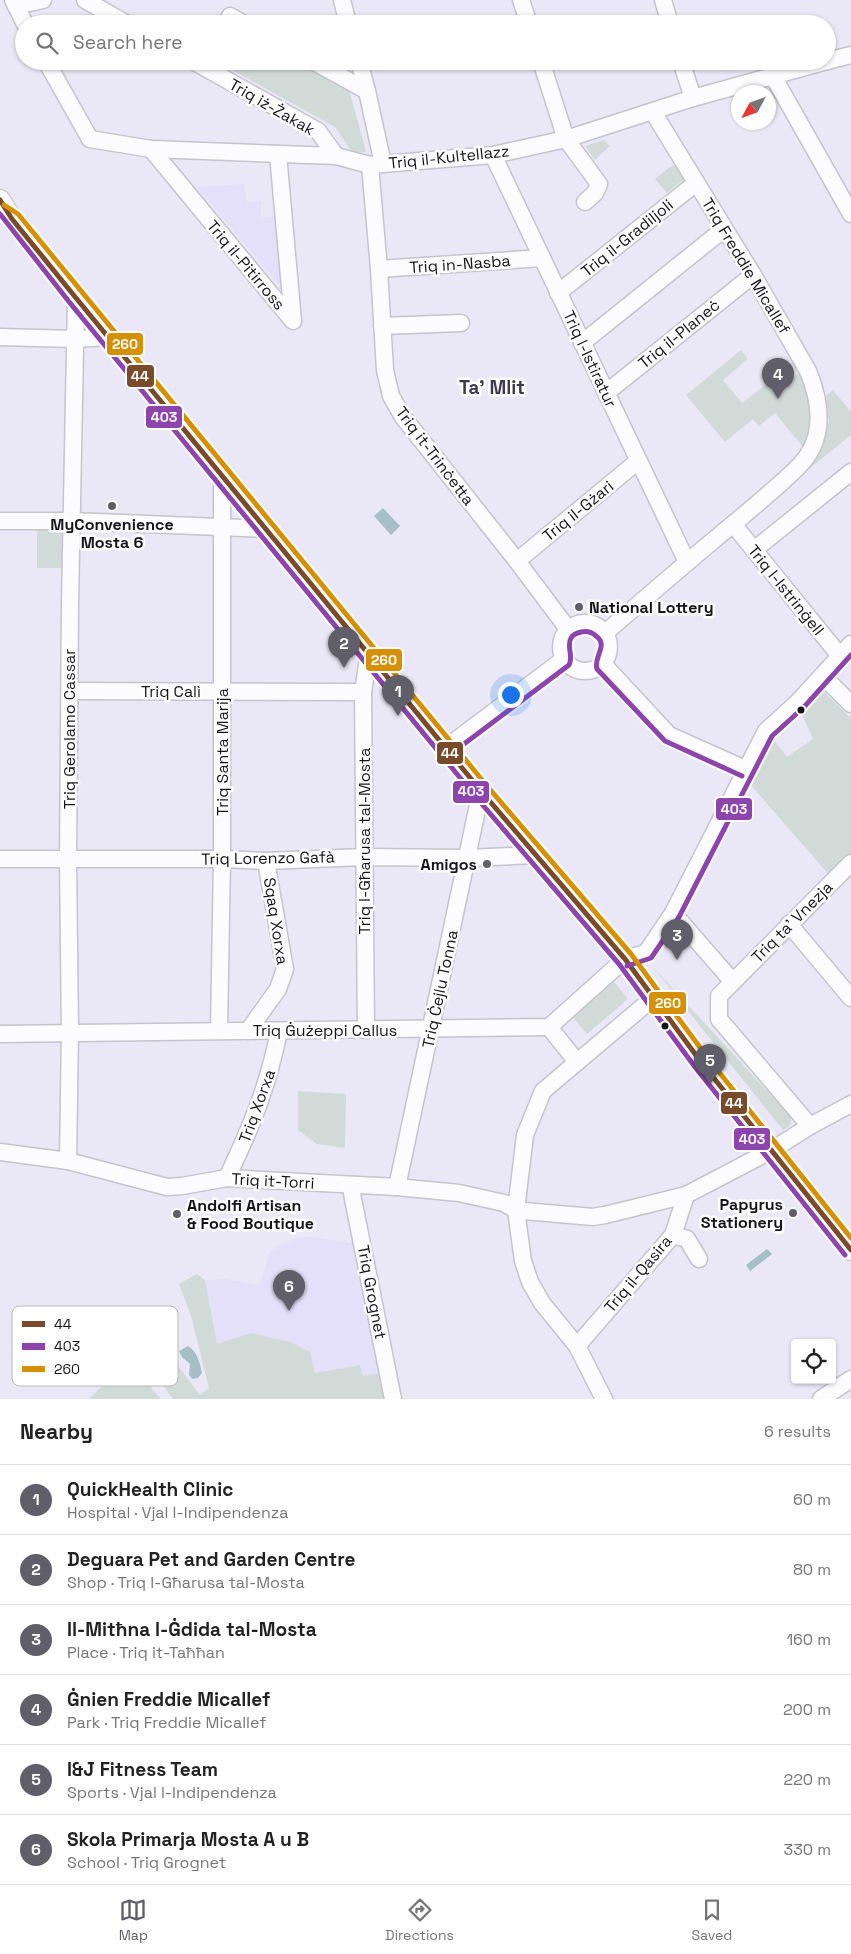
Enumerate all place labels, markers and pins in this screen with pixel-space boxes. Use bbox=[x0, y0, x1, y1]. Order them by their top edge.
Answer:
pin: 4 bbox=[762, 358, 794, 399]
marker: MyConvenience Mosta 6 bbox=[106, 500, 118, 512]
place label: MyConvenience Mosta 6 bbox=[50, 514, 174, 553]
place label: National Lottery bbox=[589, 597, 714, 618]
marker: National Lottery bbox=[573, 601, 585, 613]
pin: 2 bbox=[328, 627, 360, 668]
pin: 1 bbox=[382, 675, 414, 716]
unlabelled marker bbox=[796, 705, 806, 715]
place label: Amigos bbox=[421, 854, 477, 875]
marker: Amigos bbox=[481, 858, 493, 870]
pin: 3 bbox=[661, 919, 693, 960]
unlabelled marker bbox=[660, 1021, 670, 1031]
pin: 5 bbox=[694, 1044, 726, 1085]
place label: Papyrus Stationery bbox=[701, 1194, 783, 1233]
place label: Andolfi Artisan & Food Boutique bbox=[187, 1195, 314, 1234]
marker: Papyrus Stationery bbox=[787, 1207, 799, 1219]
marker: Andolfi Artisan & Food Boutique bbox=[171, 1208, 183, 1220]
pin: 6 bbox=[273, 1270, 305, 1311]

